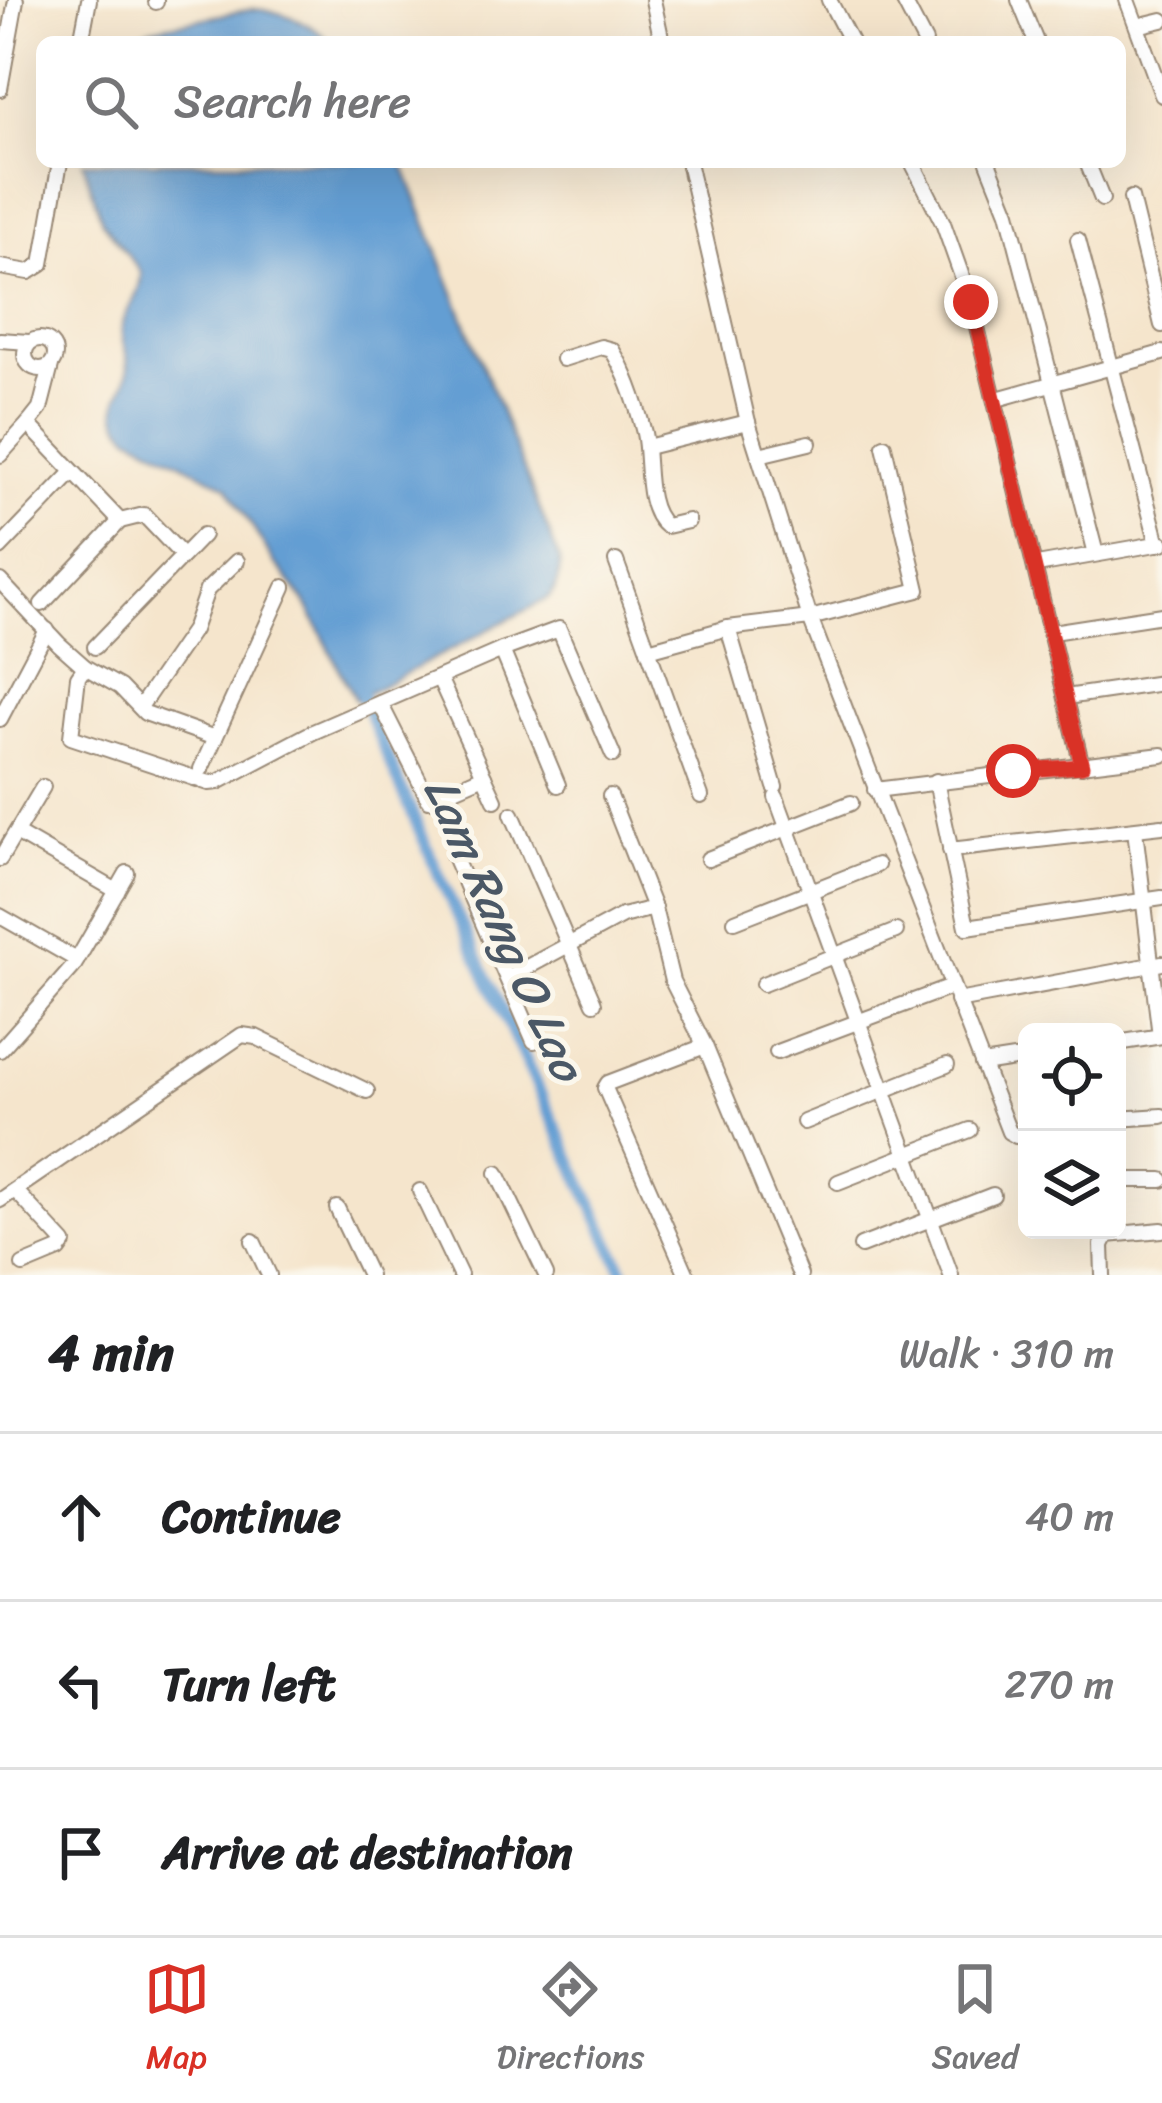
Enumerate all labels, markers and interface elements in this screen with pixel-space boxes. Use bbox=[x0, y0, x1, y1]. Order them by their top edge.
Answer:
search box bbox=[36, 36, 1126, 168]
text: Search here bbox=[174, 62, 411, 142]
icon: search bbox=[78, 69, 144, 135]
route end bbox=[944, 275, 998, 329]
route start bbox=[986, 744, 1040, 798]
water label: Lam Rang O Lao bbox=[399, 762, 611, 1097]
map controls bbox=[1018, 1023, 1126, 1239]
button: locate bbox=[1018, 1023, 1126, 1131]
button: layers bbox=[1018, 1131, 1126, 1239]
text: 4 min bbox=[48, 1308, 174, 1398]
text: Walk · 310 m bbox=[899, 1319, 1114, 1388]
text: Continue bbox=[162, 1477, 341, 1557]
text: 40 m bbox=[1025, 1482, 1114, 1551]
icon: ahead bbox=[48, 1484, 114, 1550]
text: Turn left bbox=[162, 1645, 335, 1725]
text: 270 m bbox=[1004, 1650, 1114, 1719]
icon: left bbox=[48, 1652, 114, 1718]
text: Arrive at destination bbox=[162, 1813, 572, 1893]
icon: arrive bbox=[48, 1820, 114, 1886]
tab: Map bbox=[144, 1956, 210, 2086]
tab: Directions bbox=[497, 1956, 644, 2086]
tab: Saved bbox=[931, 1956, 1018, 2086]

